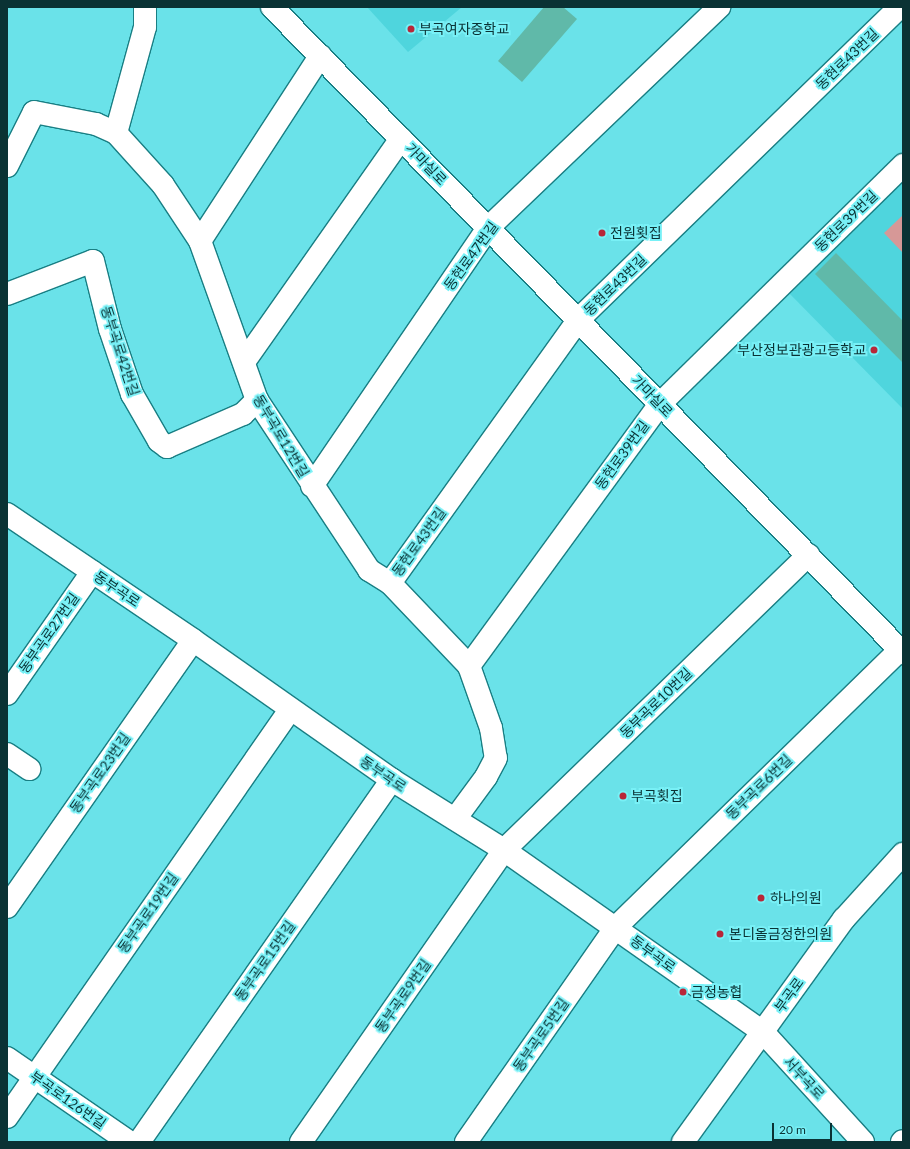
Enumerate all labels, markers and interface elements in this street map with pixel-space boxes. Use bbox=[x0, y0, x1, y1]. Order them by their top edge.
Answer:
place label: 부곡여자중학교 bbox=[419, 21, 509, 37]
marker: 부곡여자중학교 bbox=[406, 24, 416, 34]
street label: 동현로43번길 bbox=[812, 25, 882, 93]
street label: 가마실로 bbox=[402, 140, 450, 188]
street label: 동현로39번길 bbox=[811, 187, 881, 255]
street label: 동현로47번길 bbox=[441, 218, 501, 294]
place label: 전원횟집 bbox=[610, 225, 662, 241]
marker: 전원횟집 bbox=[597, 228, 607, 238]
street label: 동현로43번길 bbox=[580, 251, 650, 319]
street label: 동부곡로42번길 bbox=[98, 304, 142, 398]
place label: 부산정보관광고등학교 bbox=[737, 342, 866, 358]
marker: 부산정보관광고등학교 bbox=[869, 345, 879, 355]
street label: 가마실로 bbox=[628, 372, 676, 420]
street label: 동부곡로12번길 bbox=[250, 392, 312, 480]
street label: 동현로39번길 bbox=[592, 417, 652, 493]
street label: 동현로43번길 bbox=[389, 504, 449, 580]
street label: 동부곡로 bbox=[91, 568, 143, 610]
street label: 동부곡로27번길 bbox=[15, 590, 83, 676]
street label: 동부곡로10번길 bbox=[617, 664, 695, 742]
street label: 동부곡로23번길 bbox=[66, 730, 134, 816]
street label: 동부곡로6번길 bbox=[722, 751, 796, 823]
street label: 동부곡로 bbox=[357, 753, 409, 795]
place label: 부곡횟집 bbox=[631, 788, 683, 804]
marker: 부곡횟집 bbox=[618, 791, 628, 801]
street label: 동부곡로19번길 bbox=[114, 870, 182, 956]
place label: 하나의원 bbox=[770, 890, 822, 906]
marker: 하나의원 bbox=[755, 892, 767, 904]
street label: 동부곡로15번길 bbox=[231, 918, 299, 1004]
place label: 본디올금정한의원 bbox=[729, 926, 832, 942]
marker: 본디올금정한의원 bbox=[714, 928, 726, 940]
street label: 동부곡로 bbox=[627, 932, 679, 976]
street label: 동부곡로9번길 bbox=[372, 956, 434, 1036]
street label: 부곡로 bbox=[771, 974, 807, 1016]
place label: 금정농협 bbox=[691, 984, 743, 1000]
marker: 금정농협 bbox=[678, 987, 688, 997]
street label: 동부곡로5번길 bbox=[510, 995, 572, 1075]
street label: 서부곡로 bbox=[780, 1053, 828, 1103]
street label: 부곡로126번길 bbox=[27, 1068, 109, 1132]
scale bar bbox=[774, 1115, 834, 1141]
text: 20 m bbox=[779, 1122, 806, 1137]

